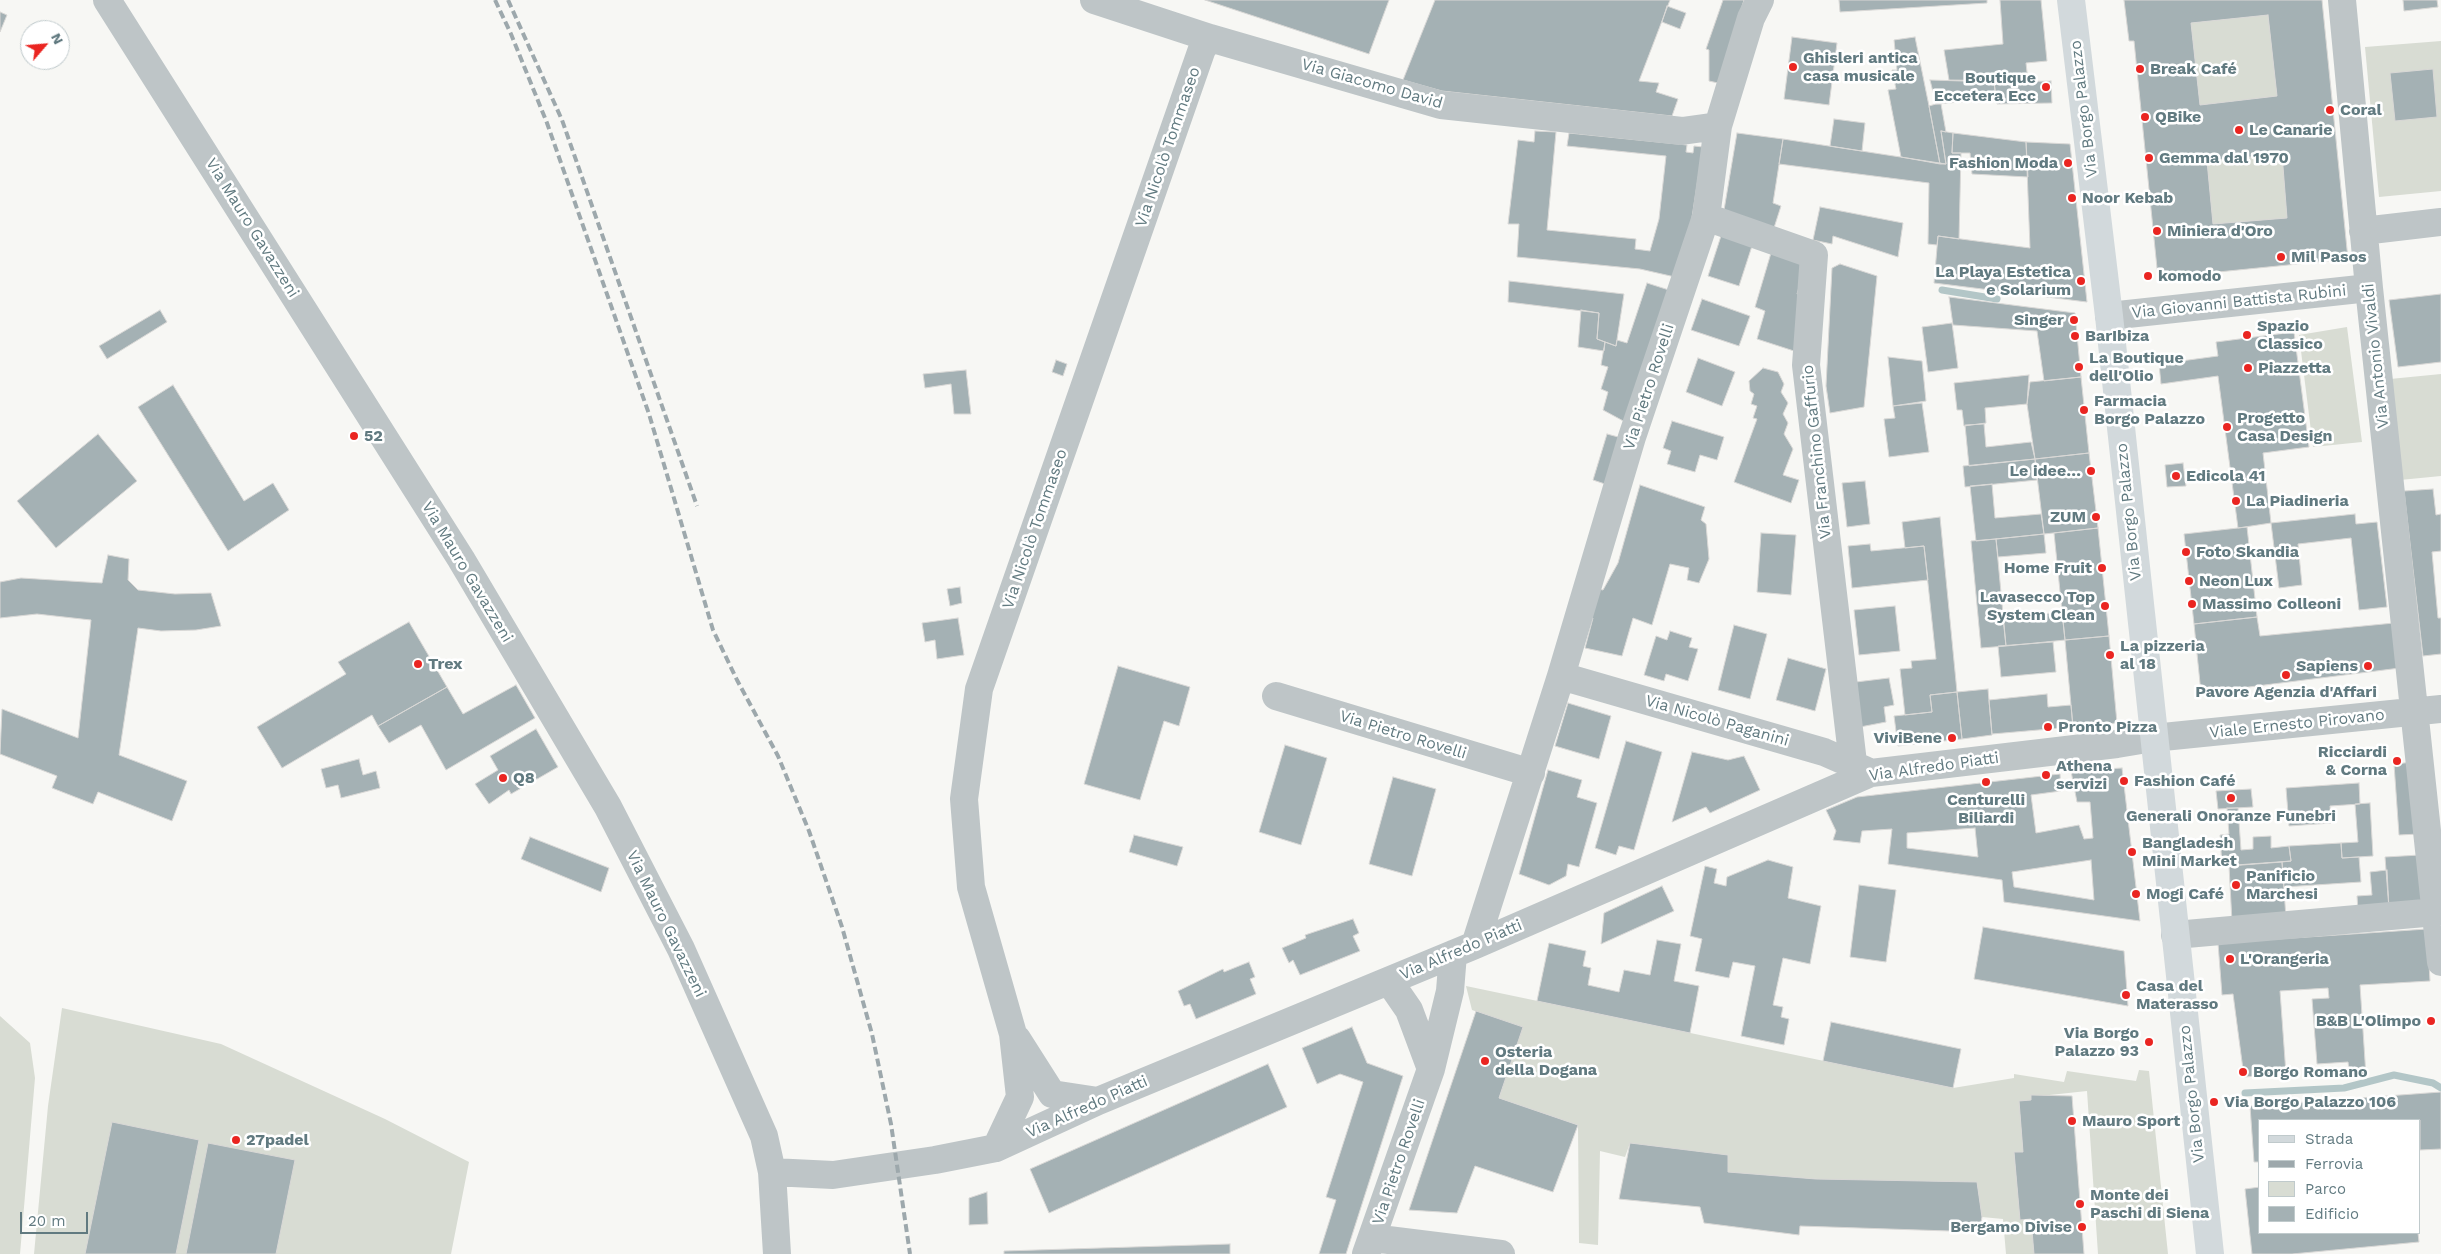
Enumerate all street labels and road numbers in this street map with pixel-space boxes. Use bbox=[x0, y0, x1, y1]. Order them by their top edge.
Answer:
street label: Via Borgo Palazzo bbox=[2066, 39, 2102, 179]
street label: Via Giacomo David bbox=[1299, 55, 1445, 113]
street label: Via Nicolò Tommaseo bbox=[1132, 64, 1204, 230]
street label: Via Mauro Gavazzeni bbox=[201, 155, 303, 301]
street label: Via Giovanni Battista Rubini bbox=[2131, 281, 2347, 323]
street label: Via Antonio Vivaldi bbox=[2359, 282, 2393, 430]
street label: Via Pietro Rovelli bbox=[1620, 321, 1678, 453]
street label: Via Franchino Gaffurio bbox=[1798, 364, 1836, 540]
street label: Via Borgo Palazzo bbox=[2112, 442, 2146, 582]
street label: Via Nicolò Tommaseo bbox=[999, 446, 1071, 612]
street label: Via Mauro Gavazzeni bbox=[417, 498, 517, 646]
street label: Via Nicolò Paganini bbox=[1643, 691, 1791, 751]
street label: Viale Ernesto Pirovano bbox=[2209, 705, 2385, 743]
street label: Via Pietro Rovelli bbox=[1337, 707, 1469, 763]
street label: Via Alfredo Piatti bbox=[1868, 748, 2000, 786]
street label: Via Mauro Gavazzeni bbox=[622, 848, 710, 1000]
street label: Via Alfredo Piatti bbox=[1397, 916, 1525, 984]
street label: Via Borgo Palazzo bbox=[2175, 1024, 2209, 1164]
street label: Via Alfredo Piatti bbox=[1023, 1072, 1151, 1142]
street label: Via Pietro Rovelli bbox=[1368, 1097, 1430, 1227]

